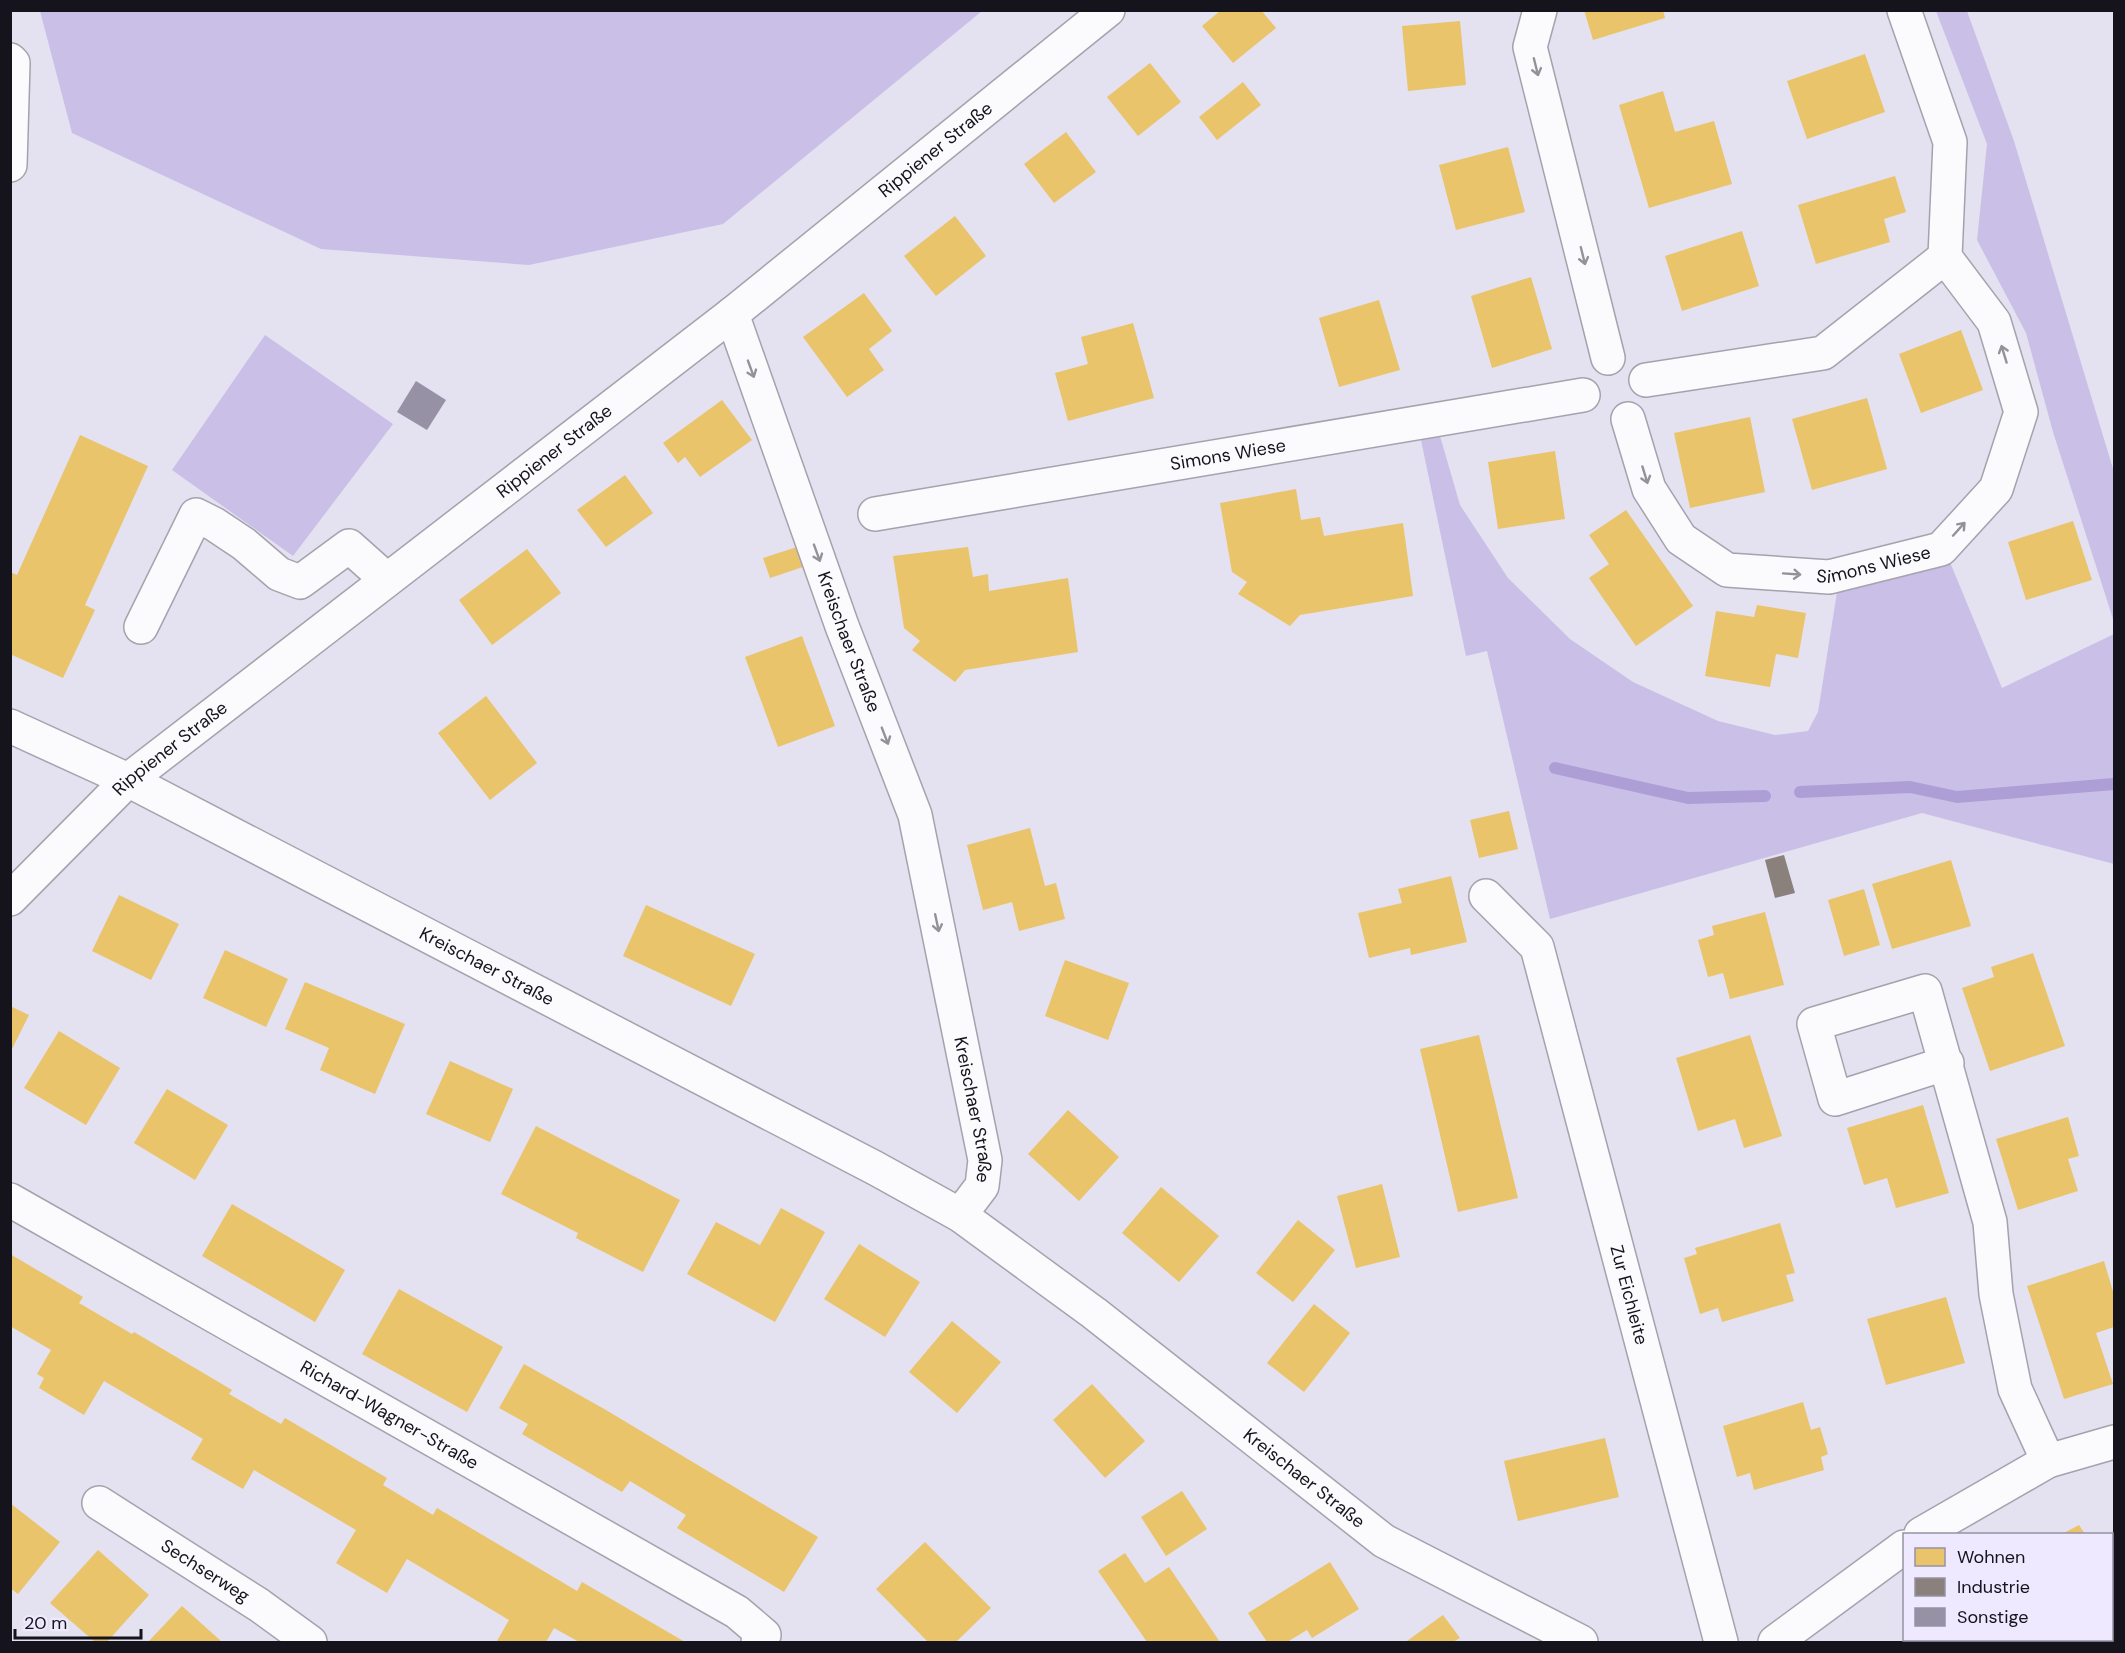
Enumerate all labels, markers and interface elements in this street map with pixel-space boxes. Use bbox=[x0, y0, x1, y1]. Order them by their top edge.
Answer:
one-way arrow bbox=[1530, 57, 1542, 76]
street label: Rippiener Straße bbox=[873, 96, 997, 203]
one-way arrow bbox=[1577, 247, 1589, 266]
one-way arrow bbox=[1997, 345, 2008, 364]
one-way arrow bbox=[747, 360, 758, 378]
street label: Rippiener Straße bbox=[492, 399, 617, 503]
street label: Simons Wiese bbox=[1168, 433, 1288, 476]
one-way arrow bbox=[1640, 465, 1651, 484]
one-way arrow bbox=[1952, 522, 1966, 537]
street label: Simons Wiese bbox=[1816, 540, 1933, 589]
one-way arrow bbox=[812, 543, 823, 562]
street label: Kreischaer Straße bbox=[812, 568, 886, 716]
one-way arrow bbox=[1782, 569, 1802, 580]
street label: Rippiener Straße bbox=[107, 696, 232, 801]
one-way arrow bbox=[880, 726, 891, 745]
one-way arrow bbox=[932, 913, 944, 932]
street label: Kreischaer Straße bbox=[415, 921, 558, 1011]
street label: Kreischaer Straße bbox=[948, 1034, 997, 1184]
street label: Zur Eichleite bbox=[1604, 1242, 1654, 1347]
street label: Richard-Wagner-Straße bbox=[296, 1355, 483, 1475]
street label: Kreischaer Straße bbox=[1238, 1423, 1370, 1534]
street label: Sechserweg bbox=[156, 1533, 254, 1608]
legend bbox=[1903, 1533, 2113, 1641]
text: Wohnen bbox=[1957, 1545, 2025, 1569]
text: Industrie bbox=[1957, 1575, 2030, 1599]
scale bar bbox=[15, 1602, 141, 1640]
text: Sonstige bbox=[1957, 1605, 2028, 1629]
text: 20 m bbox=[24, 1611, 67, 1635]

